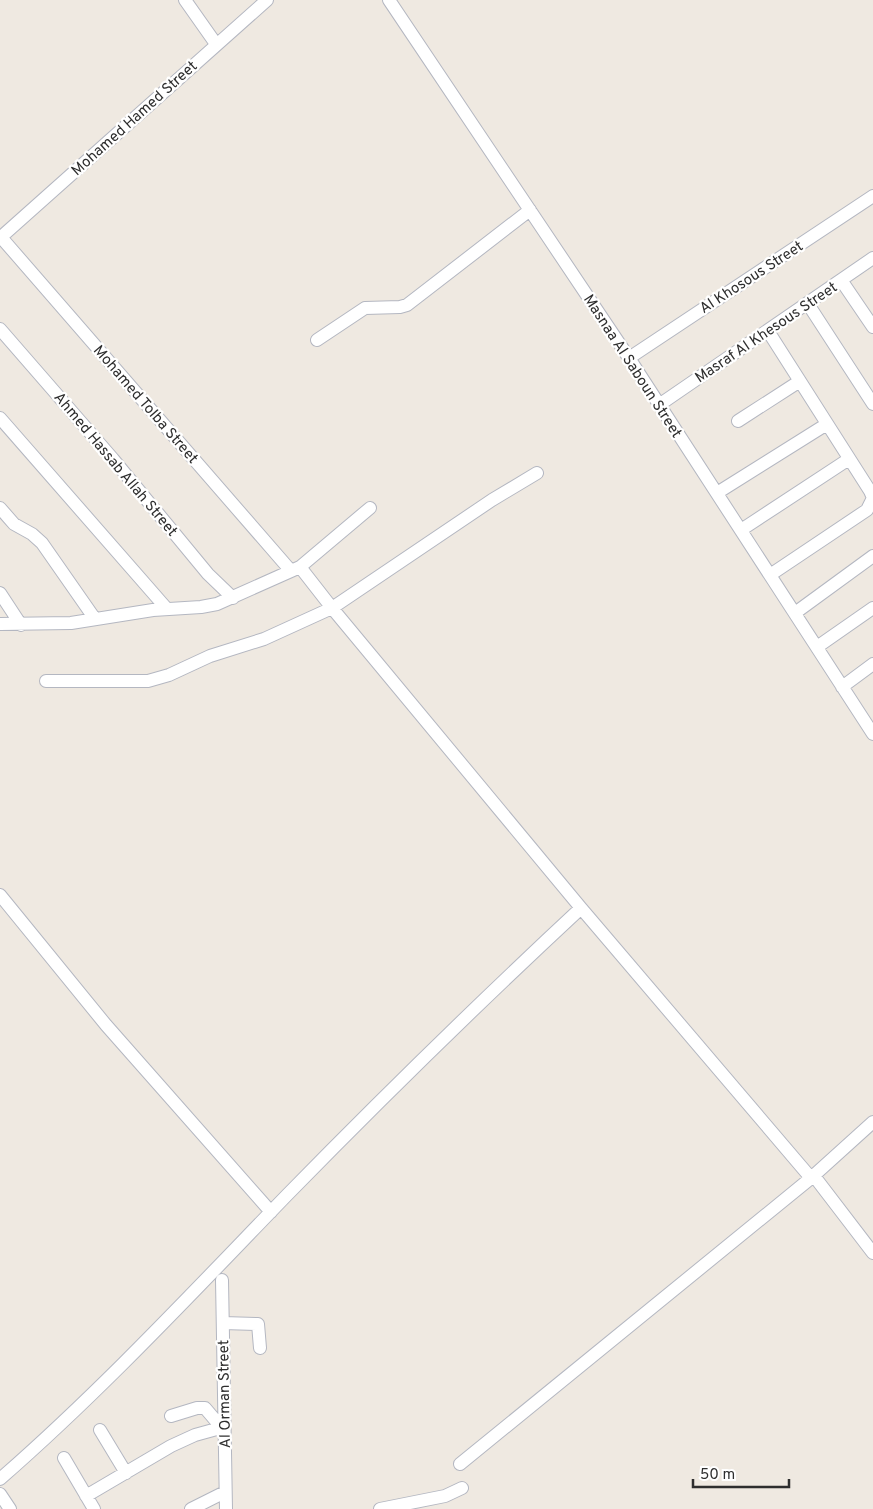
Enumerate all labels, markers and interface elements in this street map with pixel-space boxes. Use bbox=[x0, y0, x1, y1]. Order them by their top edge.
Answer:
street label: Mohamed Hamed Street bbox=[68, 58, 202, 181]
street label: Al Khosous Street bbox=[696, 238, 807, 319]
street label: Masraf Al Khesous Street bbox=[692, 279, 842, 388]
street label: Masnaa Al Saboun Street bbox=[578, 292, 685, 442]
street label: Mohamed Tolba Street bbox=[88, 342, 201, 468]
street label: Ahmed Hassab Allah Street bbox=[49, 389, 181, 541]
street label: Al Orman Street bbox=[215, 1340, 236, 1448]
scale bar bbox=[693, 1456, 789, 1488]
text: 50 m bbox=[700, 1466, 735, 1485]

